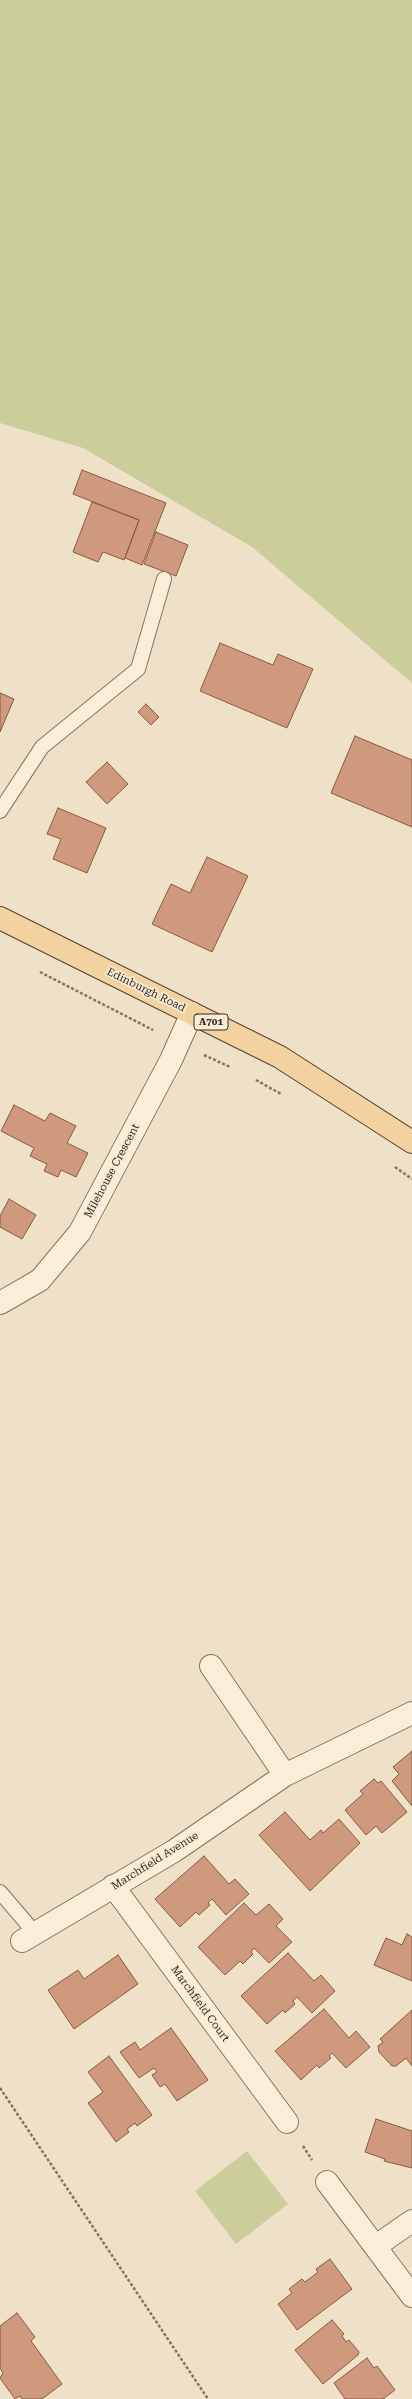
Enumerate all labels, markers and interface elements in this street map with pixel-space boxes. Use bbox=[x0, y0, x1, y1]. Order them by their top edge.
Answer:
street label: Edinburgh Road bbox=[104, 965, 188, 1015]
road number: A701 bbox=[194, 1014, 228, 1030]
street label: Milehouse Crescent bbox=[82, 1122, 142, 1220]
street label: Marchfield Avenue bbox=[109, 1829, 201, 1893]
street label: Marchfield Court bbox=[168, 1963, 232, 2045]

